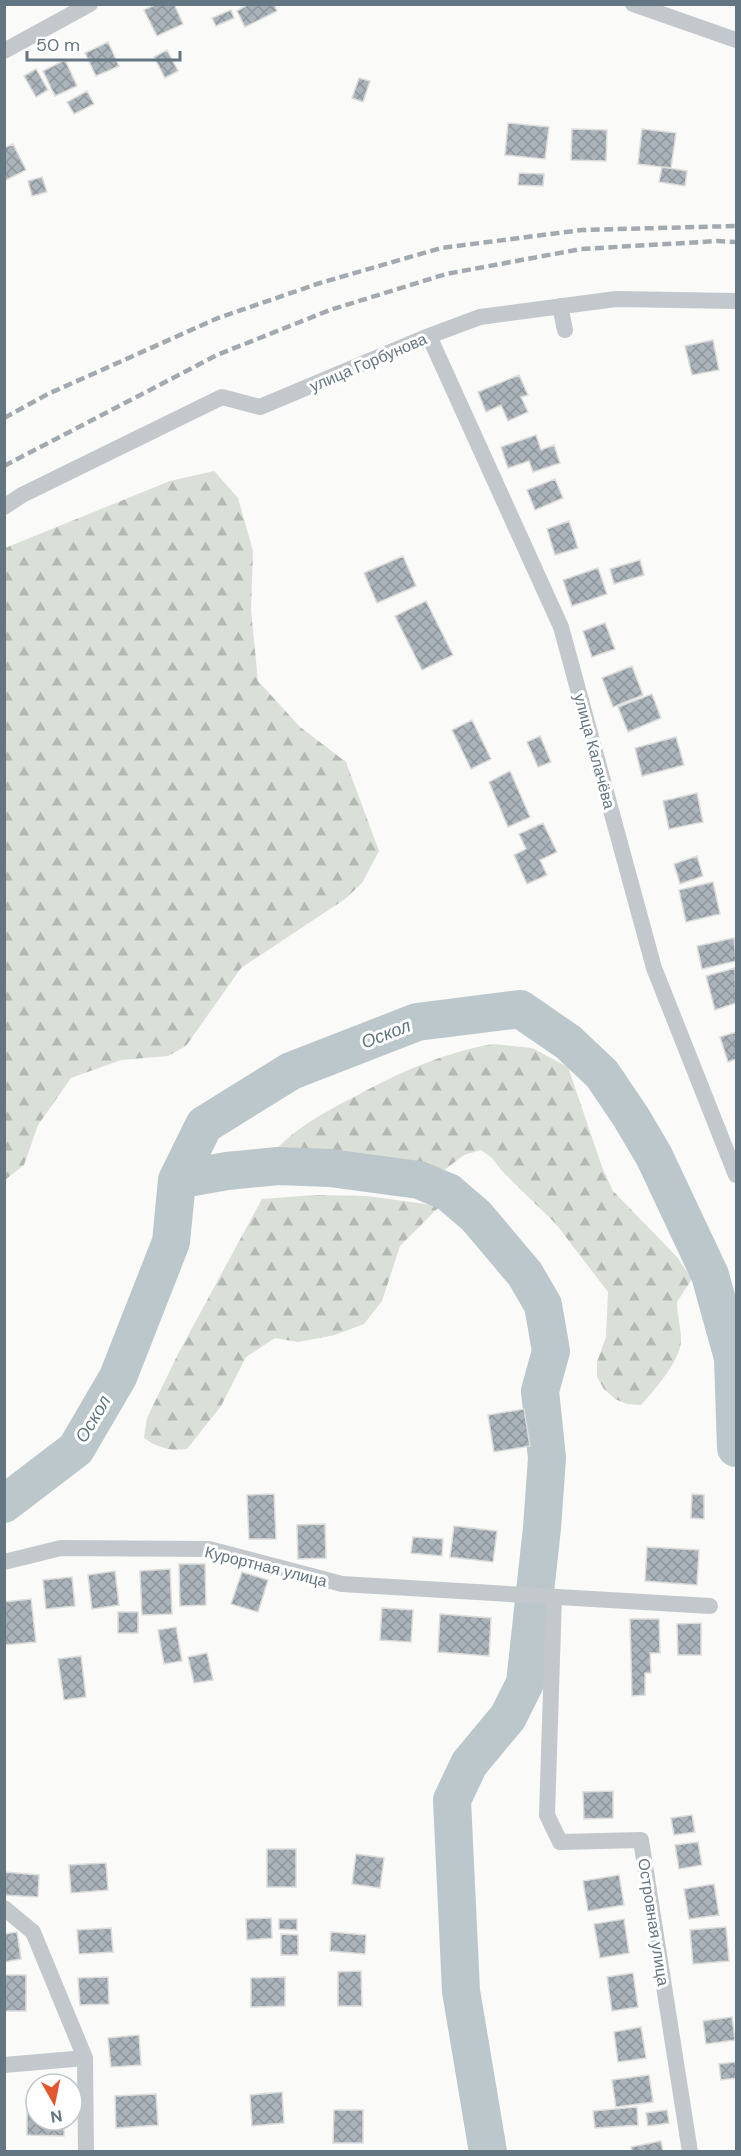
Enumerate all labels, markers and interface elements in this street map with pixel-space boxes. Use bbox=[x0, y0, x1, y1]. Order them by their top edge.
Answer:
scale bar bbox=[27, 24, 180, 62]
text: 50 m bbox=[36, 33, 80, 57]
street label: улица Горбунова bbox=[306, 328, 430, 397]
street label: улица Калачёва bbox=[569, 691, 620, 811]
water label: Оскол bbox=[358, 1014, 414, 1054]
water label: Оскол bbox=[70, 1391, 116, 1447]
street label: Курортная улица bbox=[202, 1541, 329, 1592]
street label: Островная улица bbox=[633, 1857, 674, 1987]
north arrow bbox=[24, 2072, 84, 2132]
text: N bbox=[49, 2105, 64, 2128]

